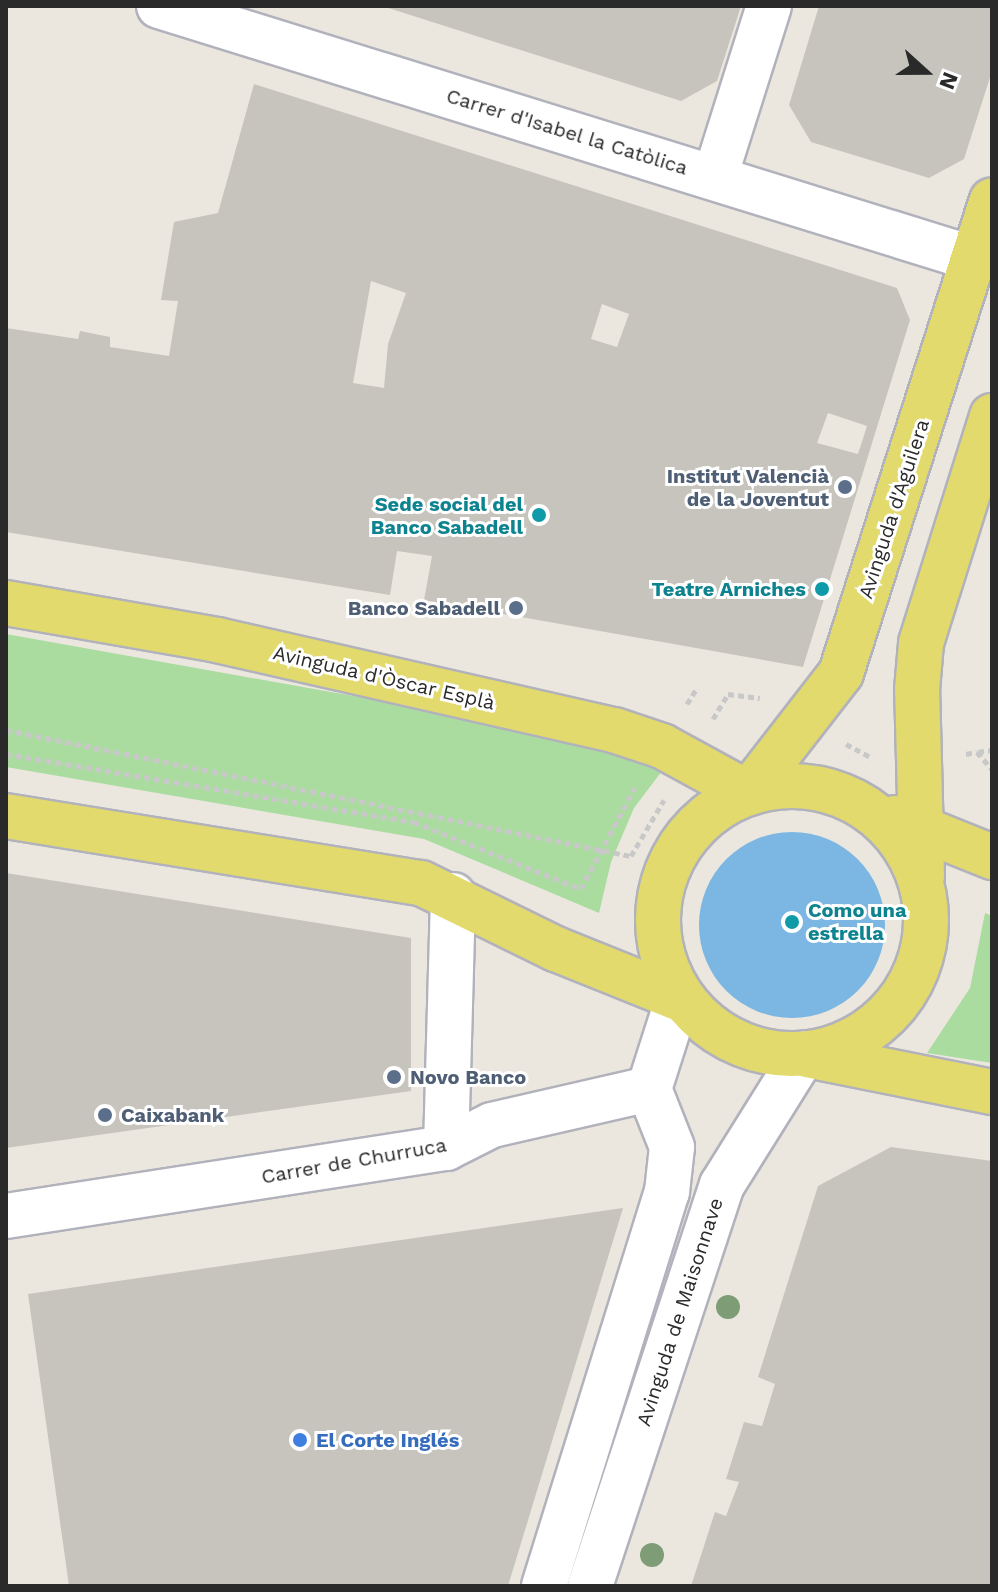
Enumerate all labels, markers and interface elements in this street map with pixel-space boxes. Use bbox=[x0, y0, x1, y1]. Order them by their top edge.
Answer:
north arrow bbox=[886, 32, 966, 112]
text: N bbox=[934, 69, 963, 93]
street label: Carrer d'Isabel la Catòlica bbox=[443, 84, 691, 180]
street label: Avinguda d'Aguilera bbox=[854, 416, 934, 602]
place label: Institut Valencià de la Joventut bbox=[666, 464, 829, 511]
marker: Institut Valencià de la Joventut bbox=[836, 478, 854, 496]
place label: Sede social del Banco Sabadell bbox=[371, 492, 523, 539]
marker: Sede social del Banco Sabadell bbox=[530, 506, 548, 524]
place label: Teatre Arniches bbox=[651, 577, 806, 601]
marker: Teatre Arniches bbox=[813, 580, 831, 598]
place label: Banco Sabadell bbox=[348, 596, 500, 620]
marker: Banco Sabadell bbox=[507, 599, 525, 617]
street label: Avinguda d'Òscar Esplà bbox=[270, 641, 498, 715]
place label: Como una estrella bbox=[808, 898, 906, 945]
marker: Como una estrella bbox=[783, 913, 801, 931]
place label: Novo Banco bbox=[410, 1065, 526, 1089]
marker: Novo Banco bbox=[385, 1068, 403, 1086]
place label: Caixabank bbox=[121, 1103, 224, 1127]
marker: Caixabank bbox=[96, 1106, 114, 1124]
street label: Carrer de Churruca bbox=[259, 1133, 449, 1189]
street label: Avinguda de Maisonnave bbox=[632, 1195, 728, 1429]
place label: El Corte Inglés bbox=[316, 1428, 460, 1452]
marker: El Corte Inglés bbox=[291, 1431, 309, 1449]

